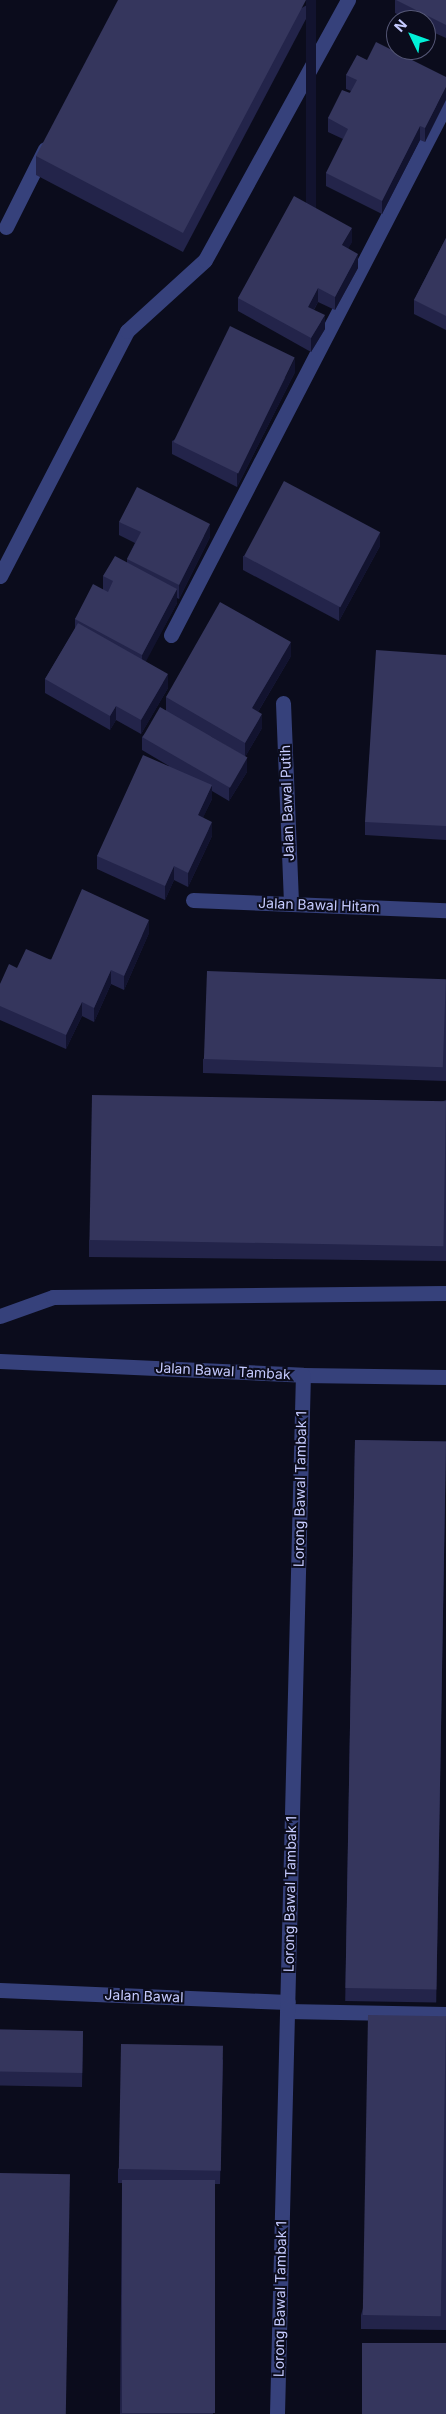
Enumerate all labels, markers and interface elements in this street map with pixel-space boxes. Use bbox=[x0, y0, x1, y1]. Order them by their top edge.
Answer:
north arrow bbox=[386, 10, 436, 60]
text: N bbox=[390, 16, 410, 35]
street label: Jalan Bawal Putih bbox=[277, 745, 297, 861]
street label: Jalan Bawal Hitam bbox=[258, 894, 380, 916]
street label: Jalan Bawal Tambak bbox=[155, 1359, 291, 1383]
street label: Lorong Bawal Tambak 1 bbox=[290, 1411, 310, 1567]
street label: Lorong Bawal Tambak 1 bbox=[280, 1816, 300, 1972]
street label: Jalan Bawal bbox=[104, 1986, 184, 2006]
street label: Lorong Bawal Tambak 1 bbox=[270, 2221, 290, 2377]

